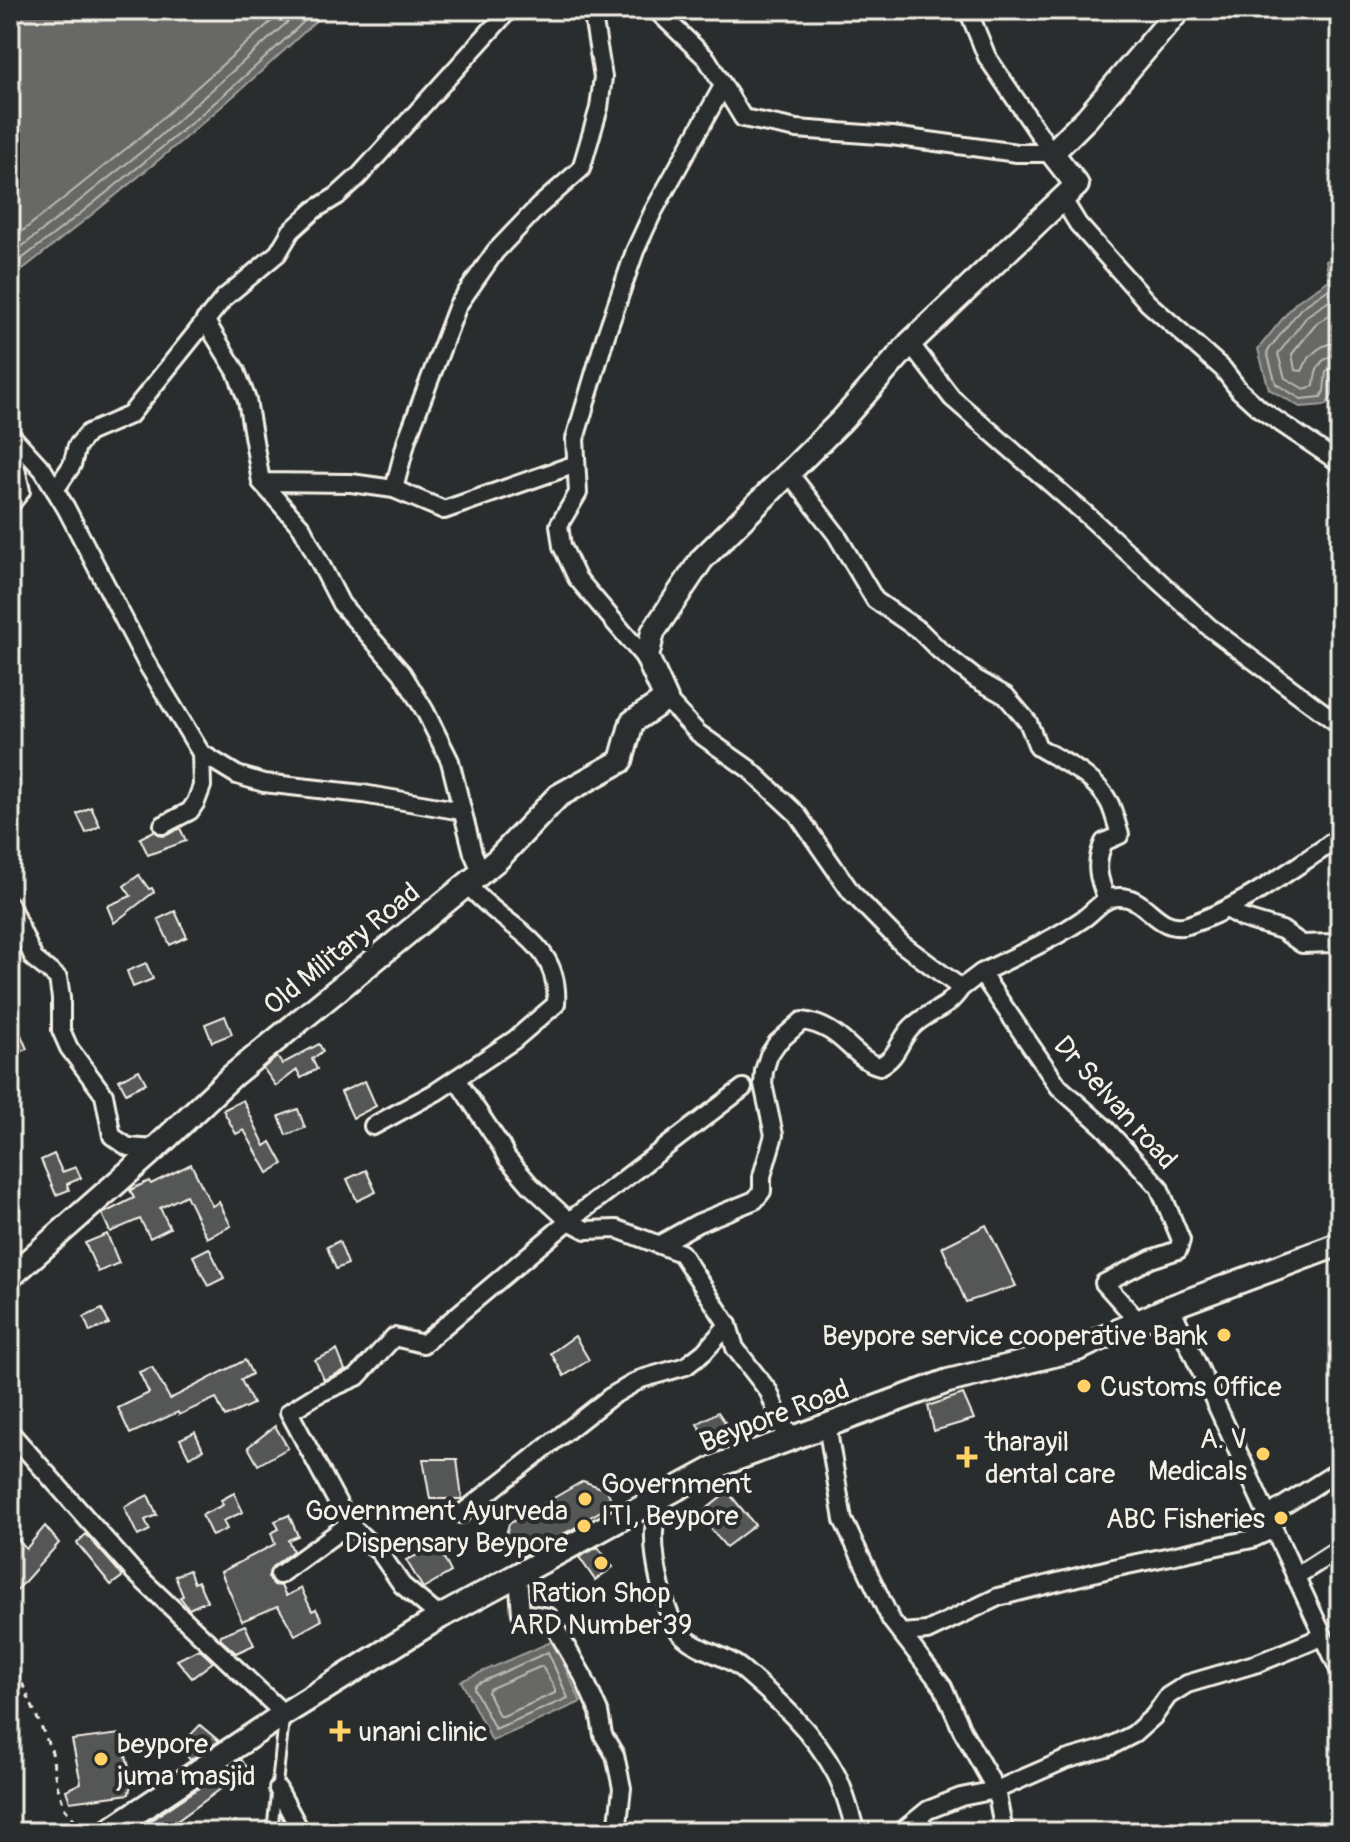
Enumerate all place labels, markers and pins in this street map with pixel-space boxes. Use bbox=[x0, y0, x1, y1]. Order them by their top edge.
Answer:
place label: Beypore service cooperative Bank bbox=[822, 1319, 1208, 1354]
marker: Beypore service cooperative Bank bbox=[1215, 1326, 1233, 1344]
place label: Customs Office bbox=[1100, 1370, 1282, 1405]
marker: Customs Office bbox=[1075, 1377, 1093, 1395]
place label: A. V Medicals bbox=[1148, 1422, 1247, 1489]
place label: tharayil dental care bbox=[984, 1425, 1116, 1492]
marker: A. V Medicals bbox=[1254, 1445, 1272, 1463]
marker: tharayil dental care bbox=[956, 1446, 978, 1468]
place label: Government ITI, Beypore bbox=[601, 1467, 753, 1534]
marker: Government ITI, Beypore bbox=[576, 1490, 594, 1508]
place label: Government Ayurveda Dispensary Beypore bbox=[305, 1494, 568, 1561]
place label: ABC Fisheries bbox=[1106, 1502, 1265, 1537]
marker: ABC Fisheries bbox=[1272, 1509, 1290, 1527]
marker: Government Ayurveda Dispensary Beypore bbox=[575, 1517, 593, 1535]
marker: Ration Shop ARD Number39 bbox=[592, 1554, 610, 1572]
place label: Ration Shop ARD Number39 bbox=[510, 1576, 692, 1643]
place label: unani clinic bbox=[358, 1715, 488, 1750]
marker: unani clinic bbox=[329, 1720, 351, 1742]
place label: beypore juma masjid bbox=[116, 1727, 256, 1794]
marker: beypore juma masjid bbox=[92, 1750, 110, 1768]

